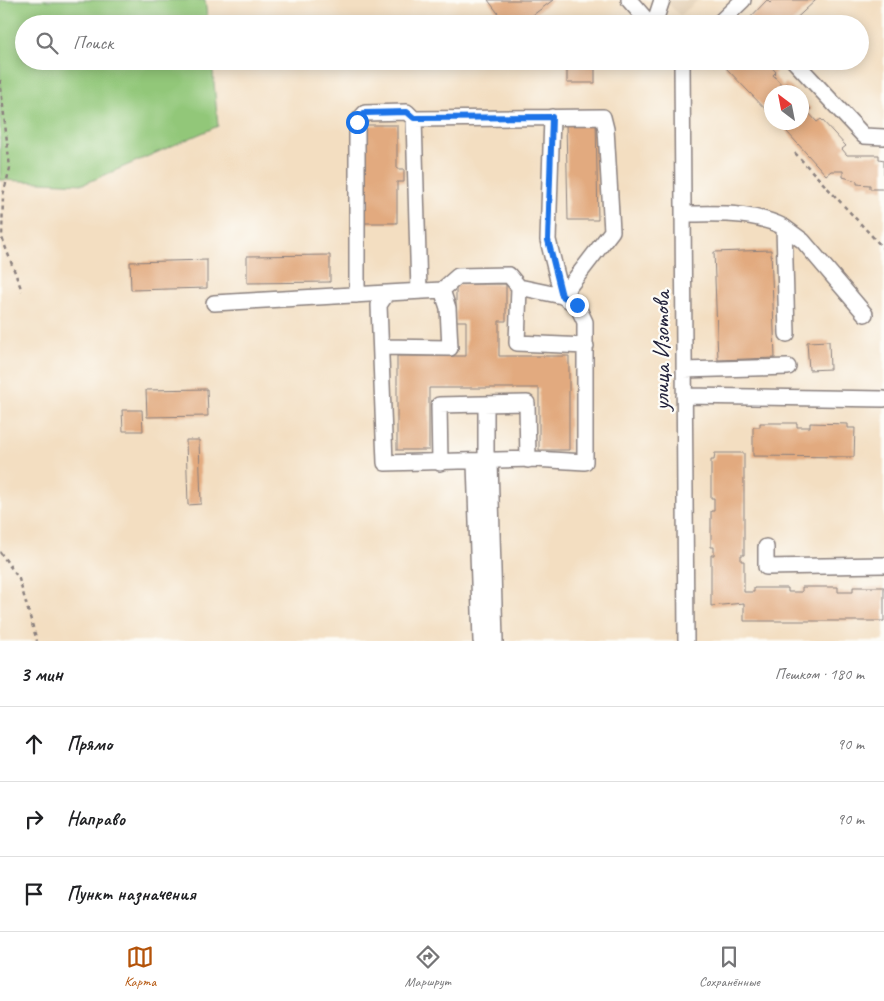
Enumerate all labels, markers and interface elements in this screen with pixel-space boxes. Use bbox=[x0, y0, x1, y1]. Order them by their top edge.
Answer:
search box bbox=[15, 15, 869, 70]
icon: search bbox=[33, 29, 61, 57]
text: Поиск bbox=[73, 31, 113, 55]
north arrow bbox=[764, 85, 809, 130]
route start bbox=[346, 111, 369, 134]
street label: улица Изотова bbox=[646, 289, 676, 413]
route end bbox=[566, 294, 589, 317]
text: 3 мин bbox=[20, 661, 63, 687]
text: Пешком · 180 m bbox=[775, 664, 864, 684]
icon: ahead bbox=[20, 730, 48, 758]
text: Прямо bbox=[67, 732, 112, 756]
text: 90 m bbox=[837, 734, 864, 754]
icon: right bbox=[20, 805, 48, 833]
text: Направо bbox=[67, 807, 125, 831]
text: 90 m bbox=[837, 809, 864, 829]
icon: arrive bbox=[20, 880, 48, 908]
text: Пункт назначения bbox=[67, 882, 196, 906]
tab: Карта bbox=[124, 943, 156, 990]
tab: Маршрут bbox=[405, 943, 451, 990]
tab: Сохранённые bbox=[699, 943, 760, 990]

